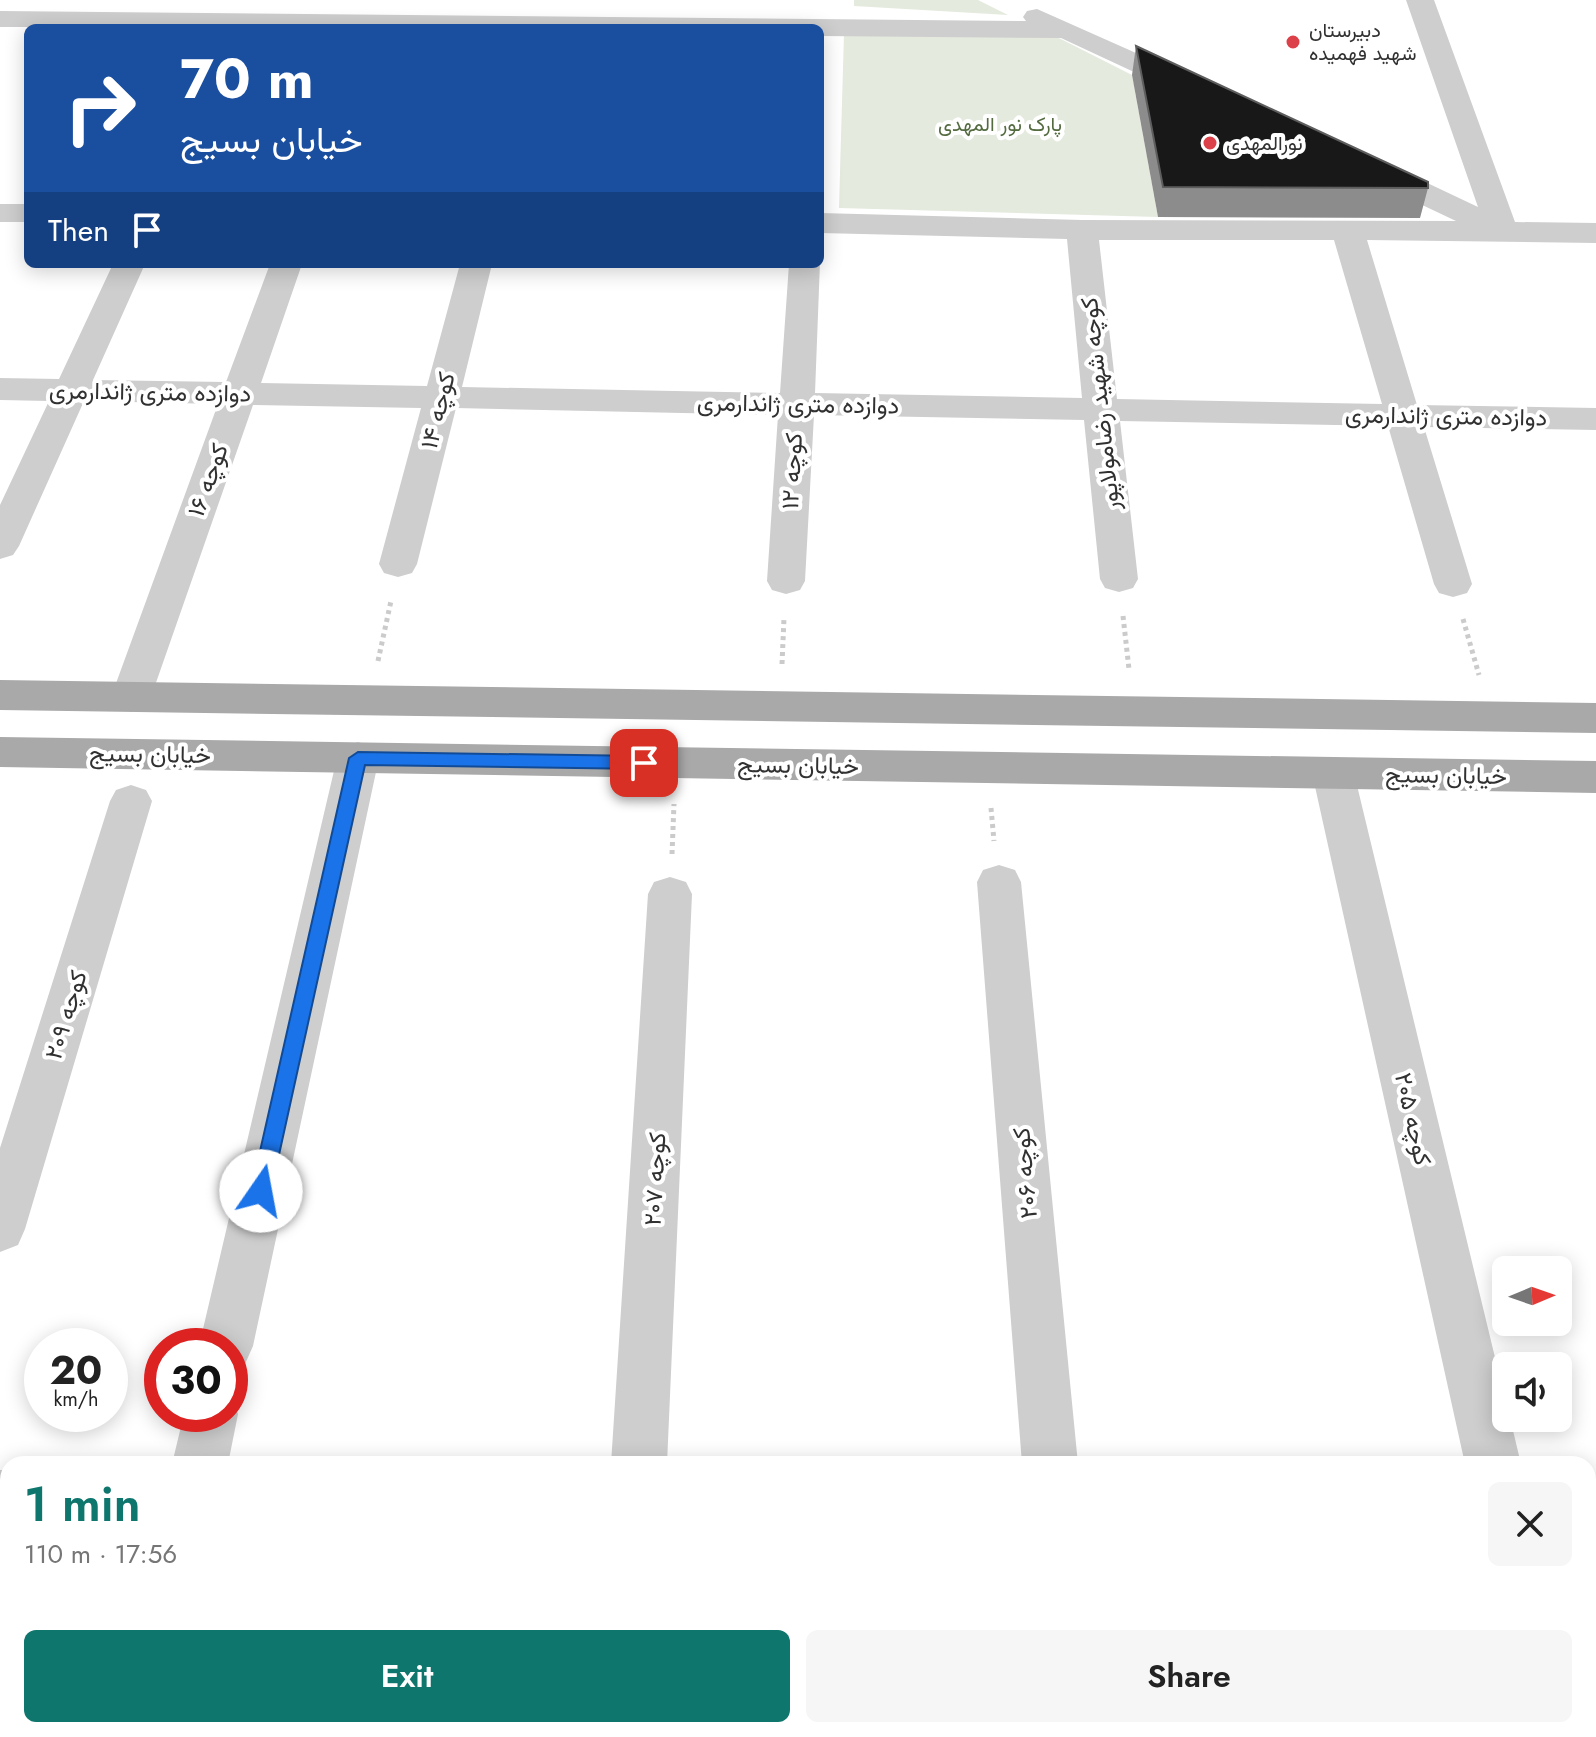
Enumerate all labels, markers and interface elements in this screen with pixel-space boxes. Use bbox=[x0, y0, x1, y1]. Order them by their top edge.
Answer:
place label: دبیرستان شهید فهمیده bbox=[1309, 16, 1416, 68]
marker: دبیرستان شهید فهمیده bbox=[1284, 33, 1302, 51]
text: 70 m bbox=[180, 38, 314, 119]
icon: right bbox=[48, 56, 152, 160]
park label: پارک نور المهدی bbox=[938, 110, 1062, 139]
text: خیابان بسیج bbox=[180, 113, 363, 165]
place label: نورالمهدی bbox=[1226, 129, 1303, 158]
marker: نورالمهدی bbox=[1201, 134, 1219, 152]
icon: arrive bbox=[125, 208, 169, 252]
text: Then bbox=[48, 209, 109, 252]
street label: کوچه شهید رضامولاپور bbox=[1071, 296, 1128, 513]
street label: ‍‍ ۱۴ کوچه bbox=[409, 368, 464, 459]
street label: دوازده متری ژاندارمری bbox=[49, 372, 251, 411]
street label: دوازده متری ژاندارمری bbox=[697, 384, 899, 423]
street label: دوازده متری ژاندارمری bbox=[1345, 396, 1547, 435]
street label: ۱۲ کوچه bbox=[772, 432, 811, 510]
street label: ۱۶ کوچه bbox=[178, 438, 237, 521]
pin bbox=[610, 729, 678, 797]
street label: خیابان بسیج bbox=[89, 735, 211, 772]
icon: arrive bbox=[622, 741, 666, 785]
street label: خیابان بسیج bbox=[737, 746, 859, 783]
street label: خیابان بسیج bbox=[1385, 756, 1507, 793]
street label: ۲۰۹ کوچه bbox=[35, 966, 96, 1064]
street label: ۲۰۵ کوچه bbox=[1386, 1069, 1441, 1169]
street label: ۲۰۶ کوچه bbox=[1003, 1126, 1046, 1220]
street label: ۲۰۷ کوچه bbox=[635, 1131, 674, 1227]
position arrow bbox=[219, 1149, 303, 1233]
north arrow bbox=[1492, 1256, 1572, 1336]
map controls bbox=[1492, 1256, 1572, 1432]
speed limit sign: 30 bbox=[144, 1328, 248, 1432]
text: 20 bbox=[50, 1341, 102, 1399]
button: sound bbox=[1492, 1352, 1572, 1432]
text: km/h bbox=[53, 1385, 99, 1414]
text: 1 min bbox=[24, 1470, 141, 1539]
button: close bbox=[1488, 1482, 1572, 1566]
text: 110 m · 17:56 bbox=[24, 1535, 177, 1573]
button: Exit bbox=[24, 1630, 790, 1722]
button: Share bbox=[806, 1630, 1572, 1722]

